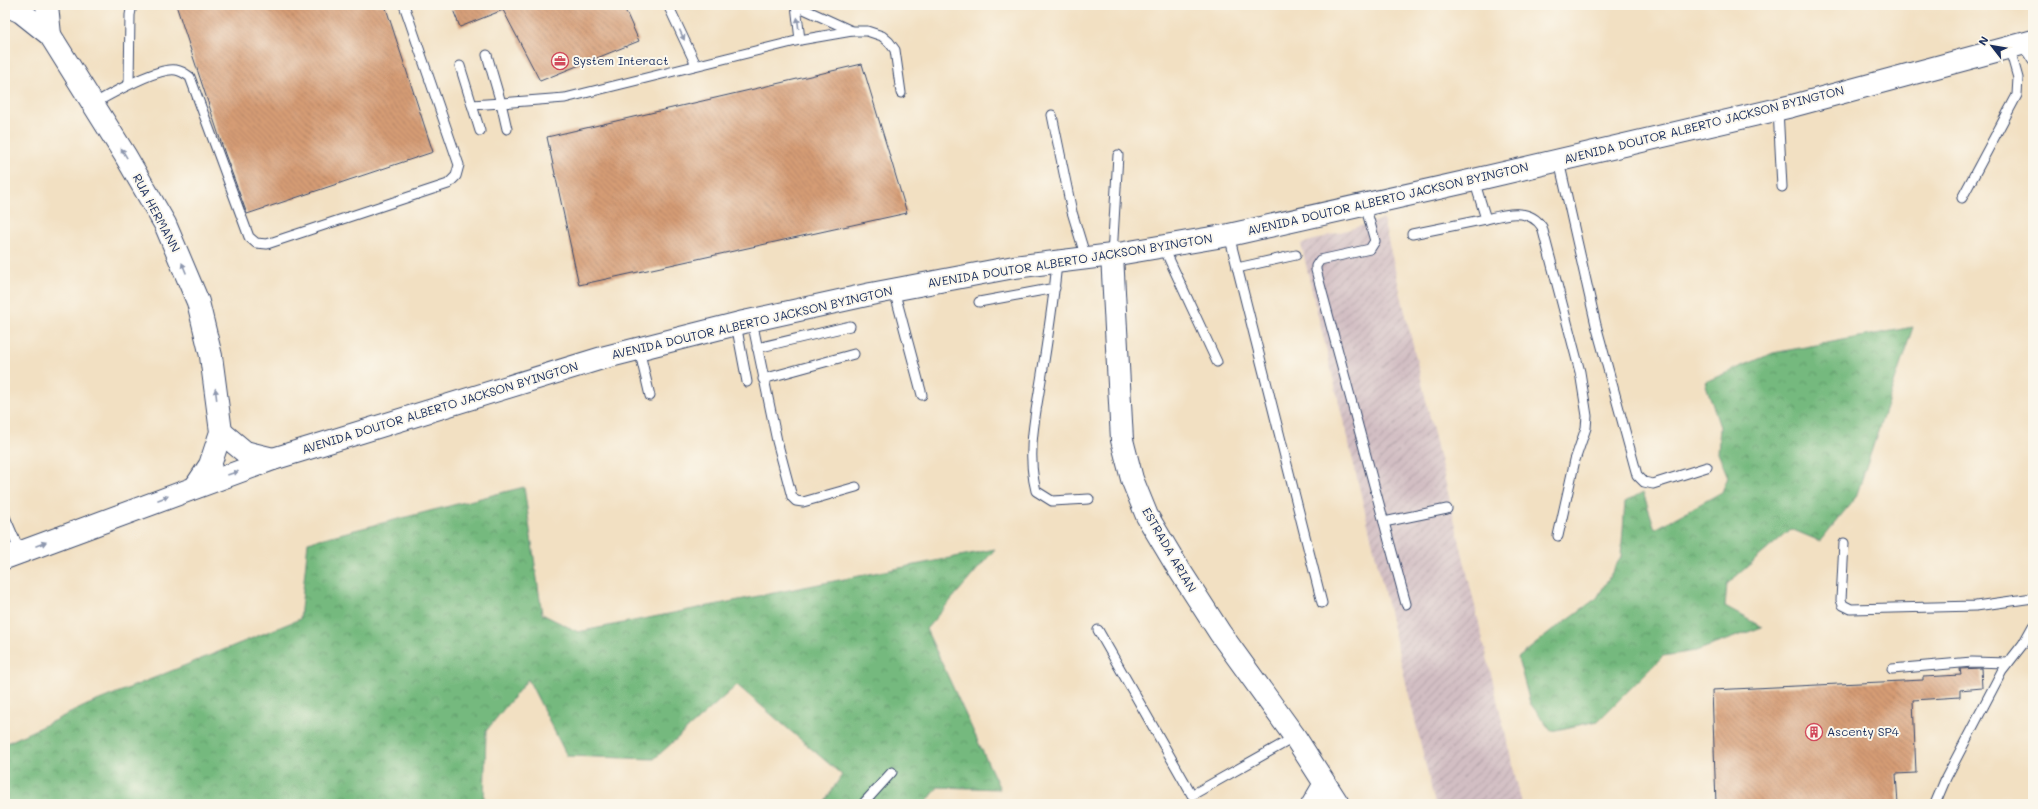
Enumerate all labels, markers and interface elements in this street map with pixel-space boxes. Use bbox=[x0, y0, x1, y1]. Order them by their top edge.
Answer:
one-way arrow bbox=[795, 17, 801, 29]
north arrow bbox=[1972, 26, 2012, 66]
one-way arrow bbox=[679, 29, 685, 41]
text: N bbox=[1974, 33, 1992, 48]
office icon: System Interact bbox=[550, 51, 570, 71]
place label: System Interact bbox=[573, 52, 668, 68]
street label: AVENIDA DOUTOR ALBERTO JACKSON BYINGTON bbox=[1562, 81, 1845, 167]
one-way arrow bbox=[121, 147, 128, 159]
street label: AVENIDA DOUTOR ALBERTO JACKSON BYINGTON bbox=[1246, 158, 1530, 238]
street label: RUA HERMANN bbox=[130, 171, 184, 254]
street label: AVENIDA DOUTOR ALBERTO JACKSON BYINGTON bbox=[926, 230, 1213, 290]
one-way arrow bbox=[181, 263, 187, 274]
street label: AVENIDA DOUTOR ALBERTO JACKSON BYINGTON bbox=[610, 282, 894, 362]
street label: AVENIDA DOUTOR ALBERTO JACKSON BYINGTON bbox=[300, 357, 580, 457]
one-way arrow bbox=[213, 388, 219, 400]
one-way arrow bbox=[228, 470, 240, 476]
one-way arrow bbox=[158, 495, 170, 501]
street label: ESTRADA ARIAN bbox=[1139, 504, 1201, 595]
one-way arrow bbox=[36, 541, 48, 547]
building icon: Ascenty SP4 bbox=[1804, 722, 1824, 742]
place label: Ascenty SP4 bbox=[1827, 723, 1899, 739]

